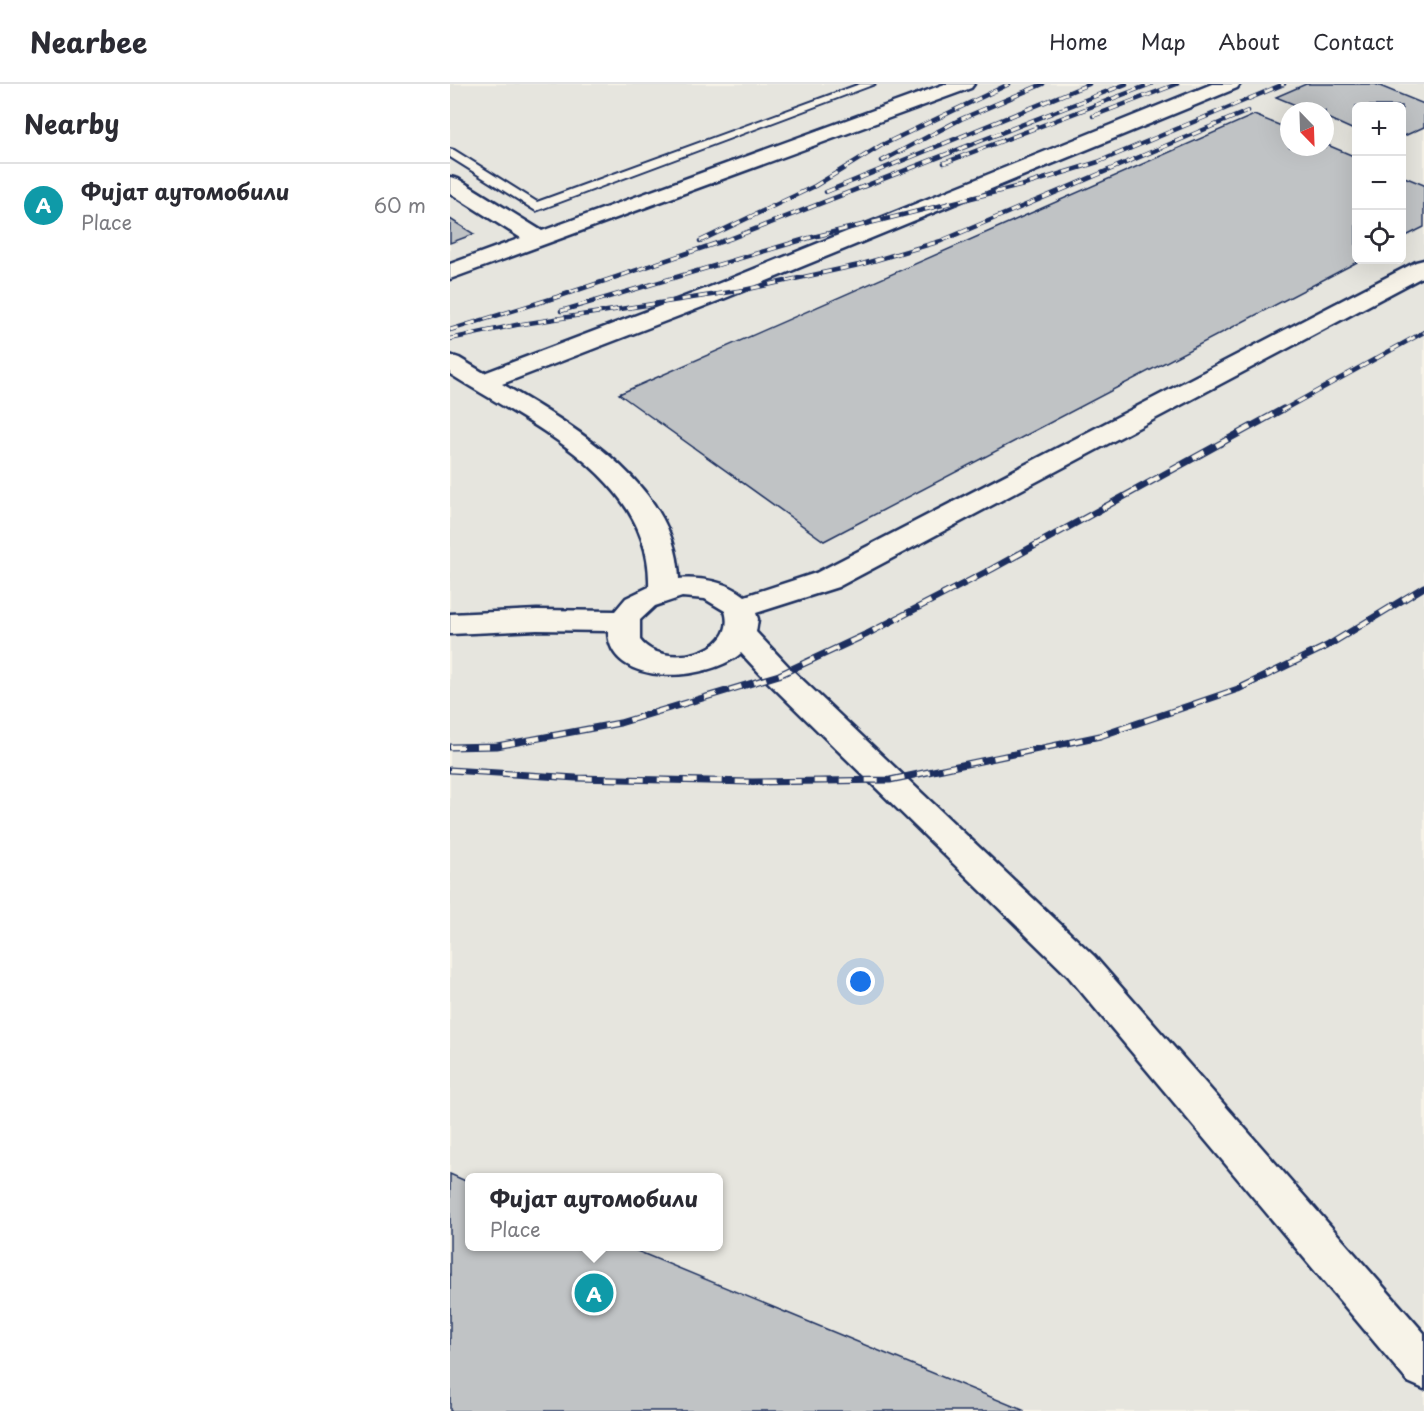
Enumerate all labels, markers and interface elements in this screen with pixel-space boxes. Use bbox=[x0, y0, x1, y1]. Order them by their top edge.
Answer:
text: Nearbee bbox=[30, 20, 147, 63]
text: Home bbox=[1049, 25, 1108, 57]
text: Map bbox=[1141, 25, 1186, 57]
text: About bbox=[1219, 25, 1280, 57]
text: Contact bbox=[1313, 25, 1394, 57]
north arrow bbox=[1280, 102, 1334, 156]
map controls bbox=[1352, 102, 1406, 264]
button: + bbox=[1352, 102, 1406, 156]
text: Nearby bbox=[24, 104, 119, 143]
button: − bbox=[1352, 156, 1406, 210]
text: Фијат аутомобили bbox=[81, 174, 290, 207]
text: A bbox=[36, 190, 51, 220]
text: 60 m bbox=[374, 190, 426, 220]
text: Place bbox=[81, 207, 132, 237]
button: locate bbox=[1352, 210, 1406, 264]
your location bbox=[846, 967, 875, 996]
popup bbox=[465, 1173, 723, 1251]
text: Фијат аутомобили bbox=[490, 1181, 698, 1214]
text: Place bbox=[490, 1214, 541, 1244]
pin: A bbox=[574, 1270, 614, 1316]

